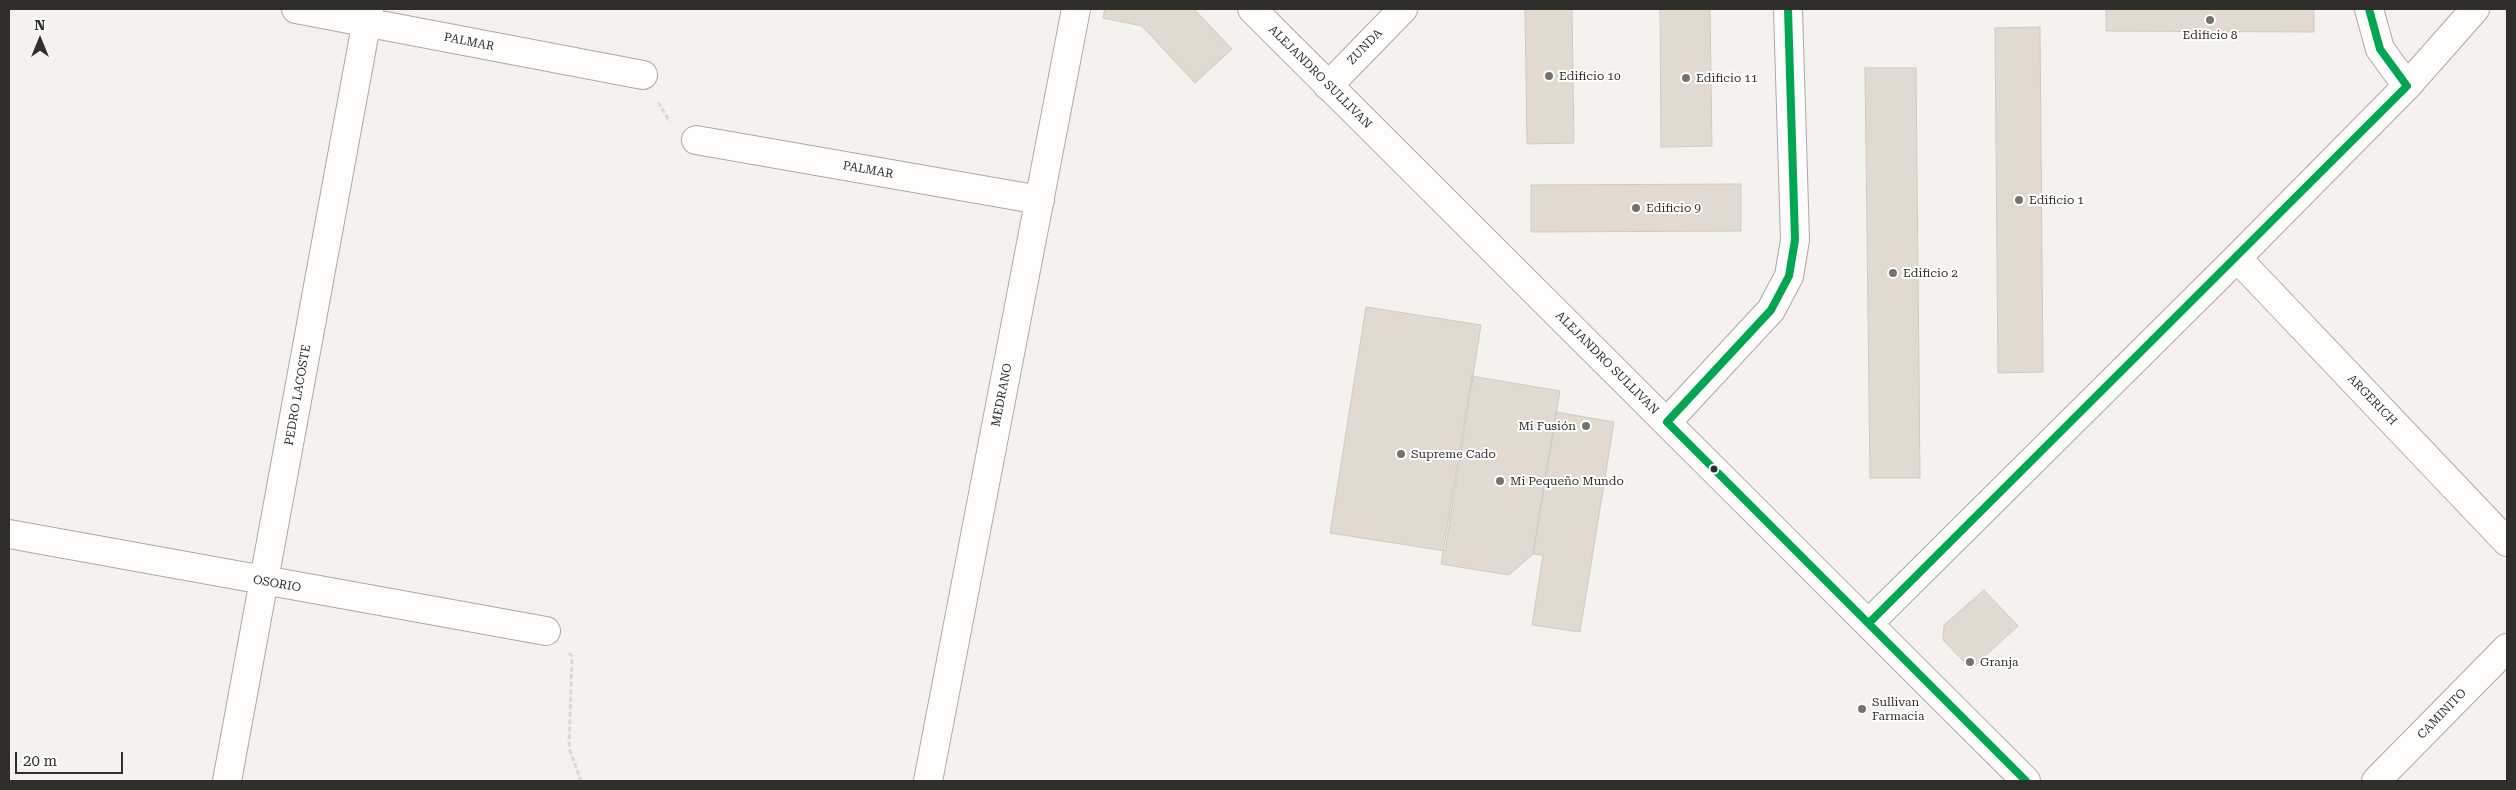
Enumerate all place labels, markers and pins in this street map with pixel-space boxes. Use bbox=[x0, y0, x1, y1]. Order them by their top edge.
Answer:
marker: Edificio 8 bbox=[2204, 14, 2216, 26]
place label: Edificio 8 bbox=[2182, 28, 2238, 42]
place label: Edificio 10 bbox=[1559, 69, 1621, 83]
marker: Edificio 10 bbox=[1543, 70, 1555, 82]
place label: Edificio 11 bbox=[1696, 71, 1758, 85]
marker: Edificio 11 bbox=[1680, 72, 1692, 84]
place label: Edificio 1 bbox=[2029, 193, 2084, 207]
marker: Edificio 1 bbox=[2013, 194, 2025, 206]
place label: Edificio 9 bbox=[1646, 201, 1701, 215]
marker: Edificio 9 bbox=[1630, 202, 1642, 214]
place label: Edificio 2 bbox=[1903, 266, 1958, 280]
marker: Edificio 2 bbox=[1887, 267, 1899, 279]
place label: Mi Fusión bbox=[1518, 419, 1576, 433]
marker: Mi Fusión bbox=[1580, 420, 1592, 432]
place label: Supreme Cado bbox=[1411, 447, 1496, 461]
marker: Supreme Cado bbox=[1395, 448, 1407, 460]
unlabelled marker bbox=[1709, 464, 1719, 474]
place label: Mi Pequeño Mundo bbox=[1510, 474, 1624, 488]
marker: Mi Pequeño Mundo bbox=[1494, 475, 1506, 487]
place label: Granja bbox=[1980, 655, 2018, 669]
marker: Granja bbox=[1964, 656, 1976, 668]
place label: Sullivan Farmacia bbox=[1872, 695, 1924, 723]
marker: Sullivan Farmacia bbox=[1856, 703, 1868, 715]

